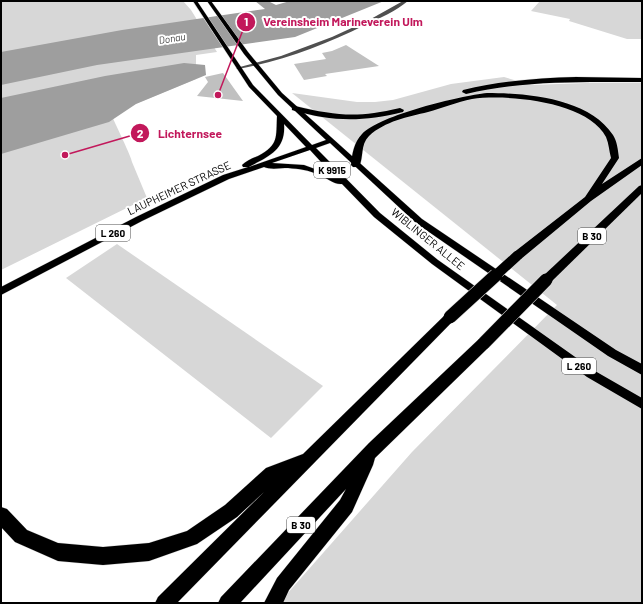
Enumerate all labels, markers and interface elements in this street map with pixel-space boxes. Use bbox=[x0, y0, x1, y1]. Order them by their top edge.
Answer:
callout: Vereinsheim Marineverein Ulm bbox=[236, 10, 431, 34]
text: 1 bbox=[244, 14, 248, 28]
text: Vereinsheim Marineverein Ulm bbox=[263, 14, 423, 28]
water label: Donau bbox=[158, 30, 186, 46]
callout: Lichternsee bbox=[130, 121, 230, 145]
text: 2 bbox=[137, 126, 144, 140]
text: Lichternsee bbox=[158, 126, 223, 140]
street label: LAUPHEIMER STRASSE bbox=[125, 158, 233, 217]
road number: K 9915 bbox=[314, 162, 350, 178]
street label: WIBLINGER ALLEE bbox=[389, 205, 468, 272]
road number: L 260 bbox=[96, 225, 130, 241]
road number: B 30 bbox=[578, 228, 606, 244]
road number: L 260 bbox=[562, 358, 596, 374]
road number: B 30 bbox=[287, 517, 315, 533]

